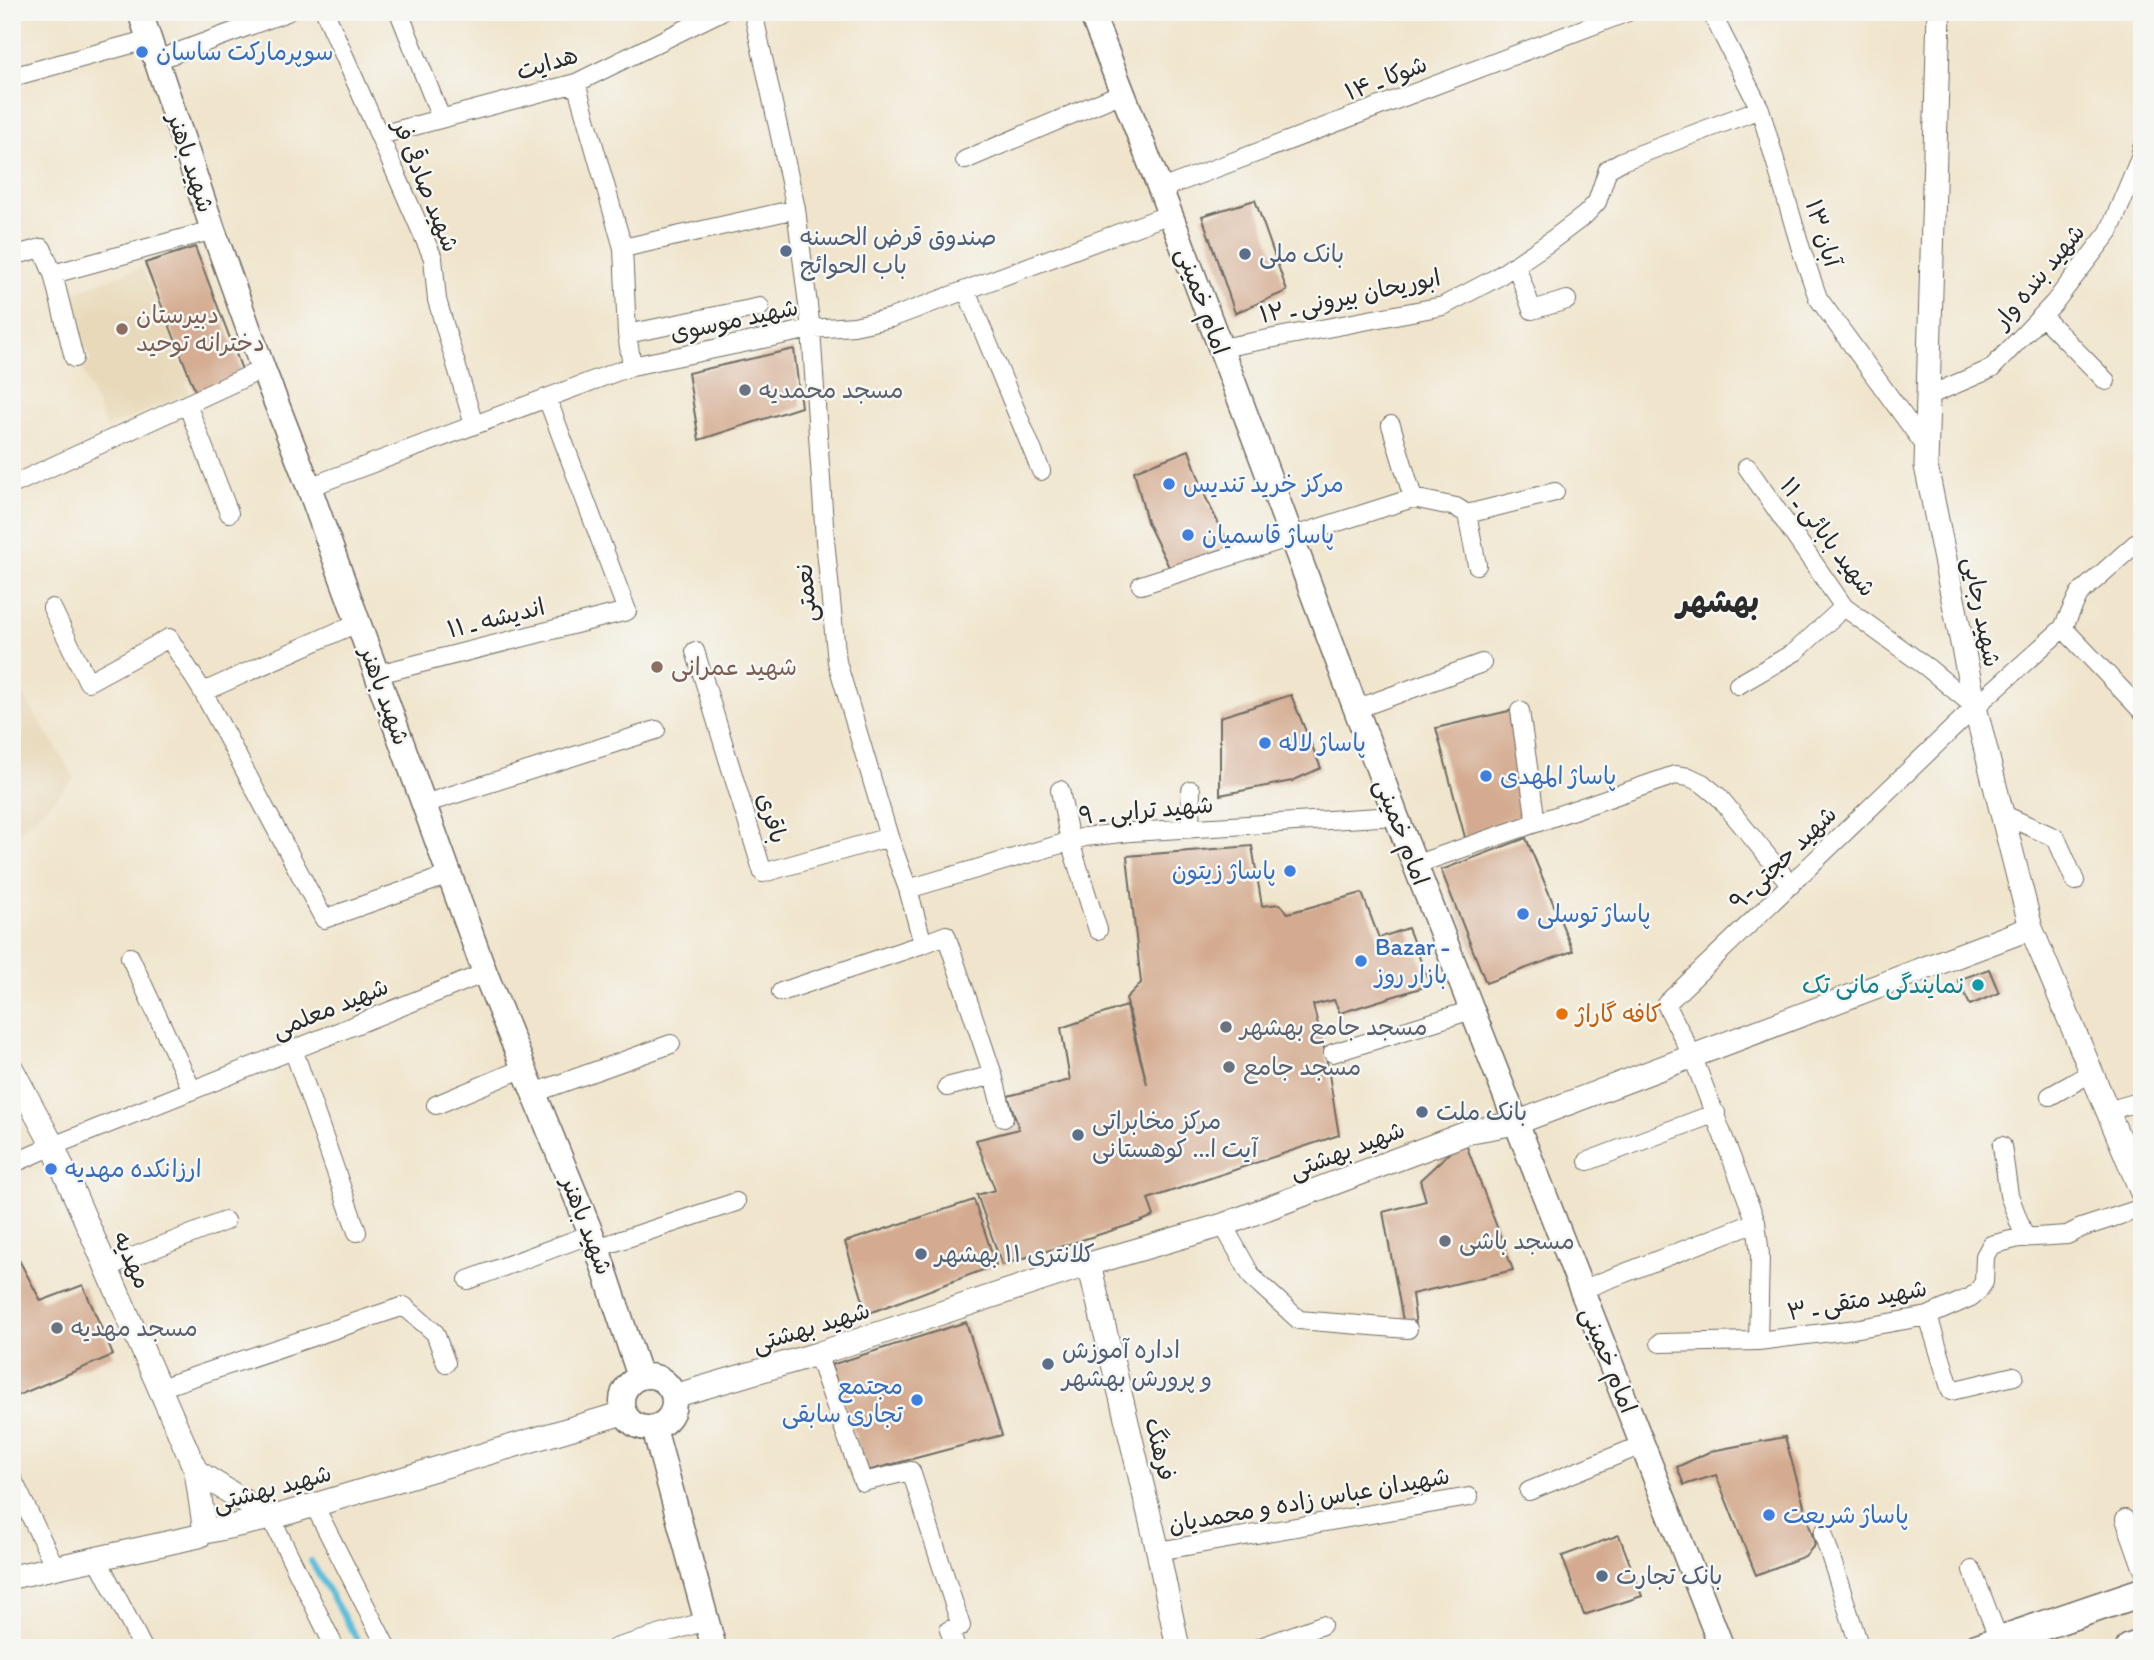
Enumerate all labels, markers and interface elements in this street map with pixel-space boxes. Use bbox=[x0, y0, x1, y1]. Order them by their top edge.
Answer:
place label: سوپرمارکت ساسان bbox=[156, 37, 334, 67]
street label: هدایت bbox=[512, 39, 581, 86]
marker: سوپرمارکت ساسان bbox=[134, 44, 150, 60]
street label: شوکا ـ ۱۴ bbox=[1341, 49, 1431, 107]
street label: شهید باهنر bbox=[161, 108, 221, 216]
street label: شهید صادقی فر bbox=[386, 114, 466, 256]
street label: ۱۳ آبان bbox=[1800, 196, 1848, 271]
street label: شهید بنده وار bbox=[1985, 218, 2091, 335]
place label: صندوق قرض الحسنه باب الحوائج bbox=[800, 222, 997, 281]
place label: بانک ملی bbox=[1259, 239, 1344, 269]
marker: صندوق قرض الحسنه باب الحوائج bbox=[778, 243, 794, 259]
street label: امام خمینی bbox=[1167, 243, 1236, 360]
marker: بانک ملی bbox=[1237, 246, 1253, 262]
street label: ابوریحان بیرونی ـ ۱۲ bbox=[1257, 262, 1443, 330]
street label: شهید موسوی bbox=[667, 292, 801, 348]
place label: دبیرستان دخترانه توحید bbox=[136, 300, 265, 358]
marker: دبیرستان دخترانه توحید bbox=[114, 321, 130, 337]
place label: مسجد محمدیه bbox=[759, 375, 903, 404]
marker: مسجد محمدیه bbox=[737, 382, 753, 398]
place label: مرکز خرید تندیس bbox=[1183, 469, 1344, 498]
street label: شهید بابائی ـ ۱۱ bbox=[1773, 471, 1883, 603]
marker: مرکز خرید تندیس bbox=[1161, 476, 1177, 492]
place label: پاساژ قاسمیان bbox=[1202, 520, 1334, 550]
marker: پاساژ قاسمیان bbox=[1180, 527, 1196, 543]
street label: شهید رجایی bbox=[1957, 554, 2007, 670]
street label: نعمتی bbox=[789, 563, 823, 623]
district label: بهشهر bbox=[1674, 582, 1759, 621]
street label: اندیشه ـ ۱۱ bbox=[444, 591, 548, 644]
street label: شهید باهنر bbox=[354, 641, 417, 749]
place label: شهید عمرانی bbox=[671, 652, 797, 682]
marker: شهید عمرانی bbox=[649, 659, 665, 675]
place label: پاساژ لاله bbox=[1279, 728, 1366, 758]
marker: پاساژ لاله bbox=[1257, 735, 1273, 751]
place label: پاساژ المهدی bbox=[1500, 761, 1617, 791]
marker: پاساژ المهدی bbox=[1478, 768, 1494, 784]
street label: امام خمینی bbox=[1365, 774, 1436, 891]
street label: باقری bbox=[751, 789, 794, 847]
street label: شهید ترابی ـ ۹ bbox=[1077, 789, 1215, 831]
street label: شهید حجتی-۹ bbox=[1723, 799, 1843, 917]
place label: پاساژ زیتون bbox=[1172, 856, 1276, 886]
marker: پاساژ زیتون bbox=[1282, 863, 1298, 879]
place label: پاساژ توسلی bbox=[1537, 899, 1651, 929]
marker: پاساژ توسلی bbox=[1515, 906, 1531, 922]
place label: Bazar - بازار روز bbox=[1373, 932, 1450, 989]
marker: Bazar - بازار روز bbox=[1353, 953, 1369, 969]
place label: نمایندگی مانی تک bbox=[1802, 970, 1964, 1000]
street label: شهید معلمی bbox=[267, 971, 393, 1045]
marker: نمایندگی مانی تک bbox=[1970, 977, 1986, 993]
place label: کافه گاراژ bbox=[1574, 999, 1662, 1028]
marker: کافه گاراژ bbox=[1554, 1006, 1570, 1022]
place label: مسجد جامع بهشهر bbox=[1238, 1012, 1428, 1044]
marker: مسجد جامع بهشهر bbox=[1218, 1019, 1234, 1035]
place label: مسجد جامع bbox=[1243, 1052, 1361, 1084]
marker: مسجد جامع bbox=[1221, 1059, 1237, 1075]
place label: بانک ملت bbox=[1436, 1097, 1527, 1126]
marker: بانک ملت bbox=[1414, 1104, 1430, 1120]
place label: مرکز مخابراتی آیت ا... کوهستانی bbox=[1092, 1106, 1259, 1164]
street label: شهید بهشتی bbox=[1285, 1114, 1409, 1186]
marker: مرکز مخابراتی آیت ا... کوهستانی bbox=[1070, 1127, 1086, 1143]
place label: ارزانکده مهدیه bbox=[65, 1154, 202, 1183]
marker: ارزانکده مهدیه bbox=[43, 1161, 59, 1177]
street label: شهید باهنر bbox=[555, 1171, 619, 1279]
place label: مسجد باشی bbox=[1459, 1226, 1575, 1256]
street label: مهدیه bbox=[107, 1227, 158, 1293]
marker: مسجد باشی bbox=[1437, 1233, 1453, 1249]
place label: کلانتری ۱۱ بهشهر bbox=[933, 1239, 1095, 1268]
marker: کلانتری ۱۱ بهشهر bbox=[913, 1246, 929, 1262]
street label: شهید متقی ـ ۳ bbox=[1785, 1273, 1929, 1327]
street label: شهید بهشتی bbox=[748, 1295, 874, 1359]
street label: امام خمینی bbox=[1571, 1302, 1644, 1419]
place label: مسجد مهدیه bbox=[71, 1313, 198, 1342]
marker: مسجد مهدیه bbox=[49, 1320, 65, 1336]
place label: اداره آموزش و پرورش بهشهر bbox=[1060, 1335, 1212, 1393]
marker: اداره آموزش و پرورش بهشهر bbox=[1040, 1356, 1056, 1372]
place label: مجتمع تجاری سابقی bbox=[782, 1371, 904, 1429]
marker: مجتمع تجاری سابقی bbox=[909, 1392, 925, 1408]
street label: فرهنگ bbox=[1139, 1415, 1182, 1483]
street label: شهید بهشتی bbox=[209, 1458, 335, 1518]
street label: شهیدان عباس زاده و محمدیان bbox=[1166, 1460, 1452, 1539]
place label: پاساژ شریعت bbox=[1783, 1500, 1909, 1530]
marker: پاساژ شریعت bbox=[1761, 1507, 1777, 1523]
place label: بانک تجارت bbox=[1616, 1561, 1722, 1590]
marker: بانک تجارت bbox=[1594, 1568, 1610, 1584]

